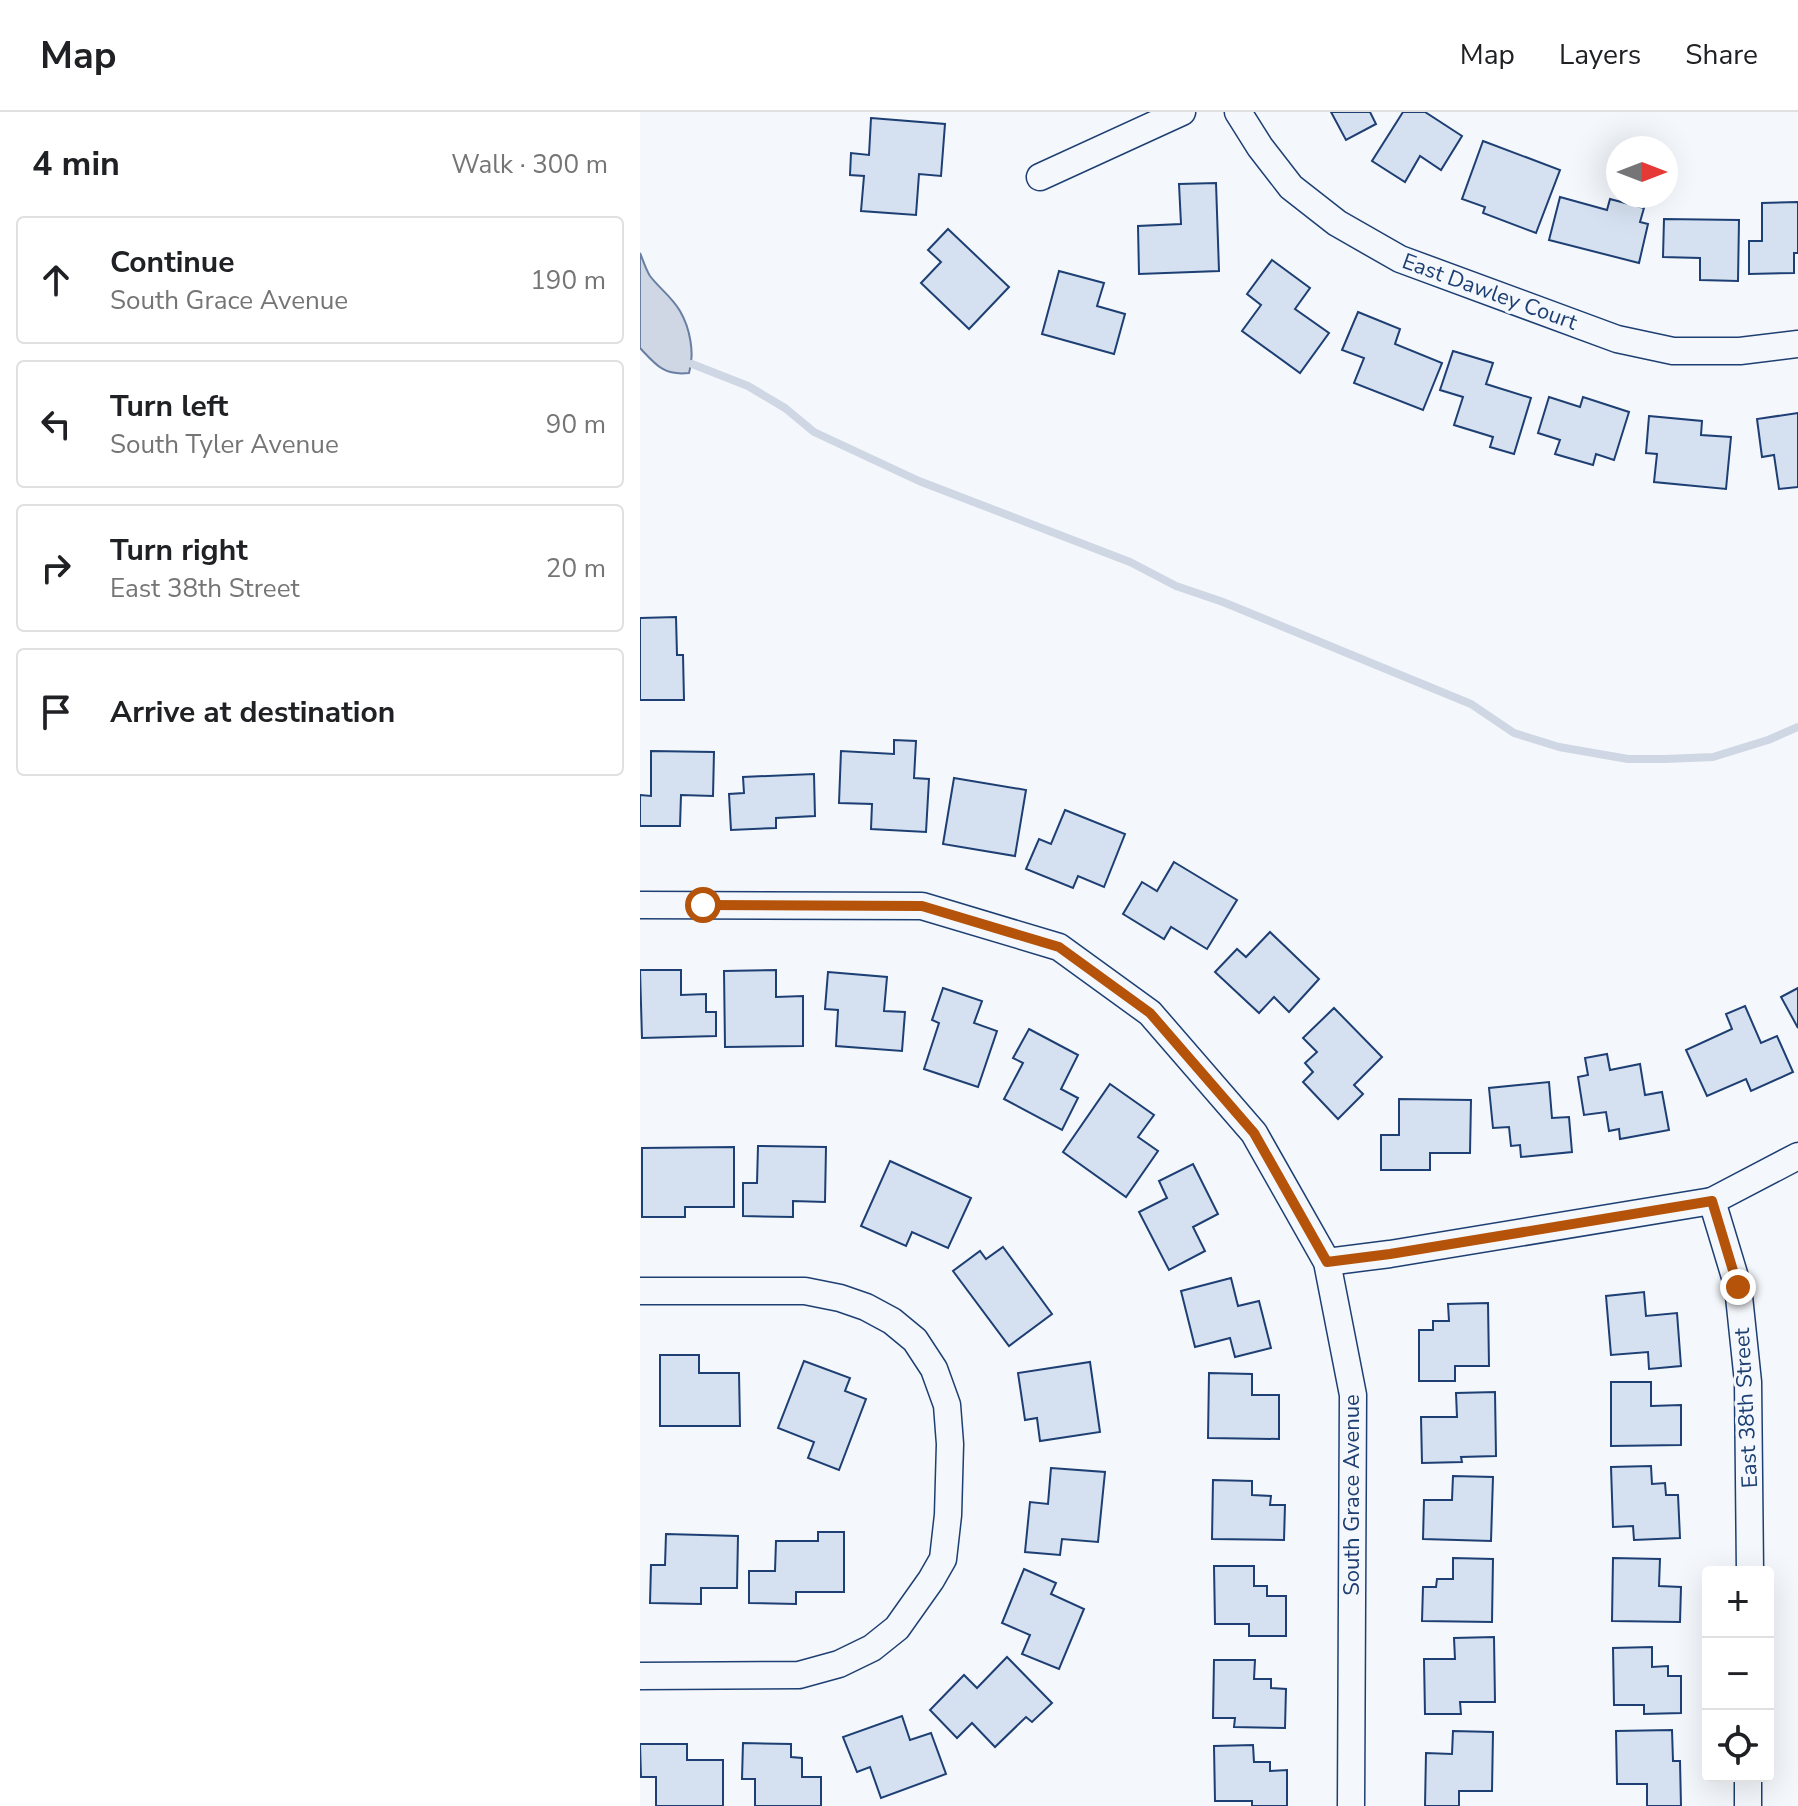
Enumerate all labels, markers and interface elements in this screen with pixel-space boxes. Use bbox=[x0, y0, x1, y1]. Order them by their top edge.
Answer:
text: Map bbox=[40, 30, 117, 81]
text: Map bbox=[1460, 36, 1515, 74]
text: Layers bbox=[1559, 36, 1641, 74]
text: Share bbox=[1685, 36, 1758, 74]
north arrow bbox=[1606, 136, 1678, 208]
text: 4 min bbox=[32, 141, 120, 187]
text: Walk · 300 m bbox=[451, 147, 608, 182]
text: Continue bbox=[110, 242, 235, 283]
street label: East Dawley Court bbox=[1398, 246, 1582, 338]
icon: ahead bbox=[34, 258, 78, 302]
text: 190 m bbox=[530, 263, 606, 298]
text: South Grace Avenue bbox=[110, 283, 348, 318]
text: Turn left bbox=[110, 386, 228, 427]
icon: left bbox=[34, 402, 78, 446]
text: 90 m bbox=[546, 407, 606, 442]
text: South Tyler Avenue bbox=[110, 427, 339, 462]
text: Turn right bbox=[110, 530, 248, 571]
icon: right bbox=[34, 546, 78, 590]
text: 20 m bbox=[546, 551, 606, 586]
text: East 38th Street bbox=[110, 571, 300, 606]
icon: arrive bbox=[34, 690, 78, 734]
text: Arrive at destination bbox=[110, 692, 395, 733]
route start bbox=[685, 887, 721, 923]
route end bbox=[1720, 1269, 1756, 1305]
street label: East 38th Street bbox=[1727, 1327, 1765, 1489]
street label: South Grace Avenue bbox=[1337, 1394, 1367, 1596]
map controls bbox=[1702, 1566, 1774, 1782]
button: + bbox=[1702, 1566, 1774, 1638]
button: − bbox=[1702, 1638, 1774, 1710]
button: locate bbox=[1702, 1710, 1774, 1782]

